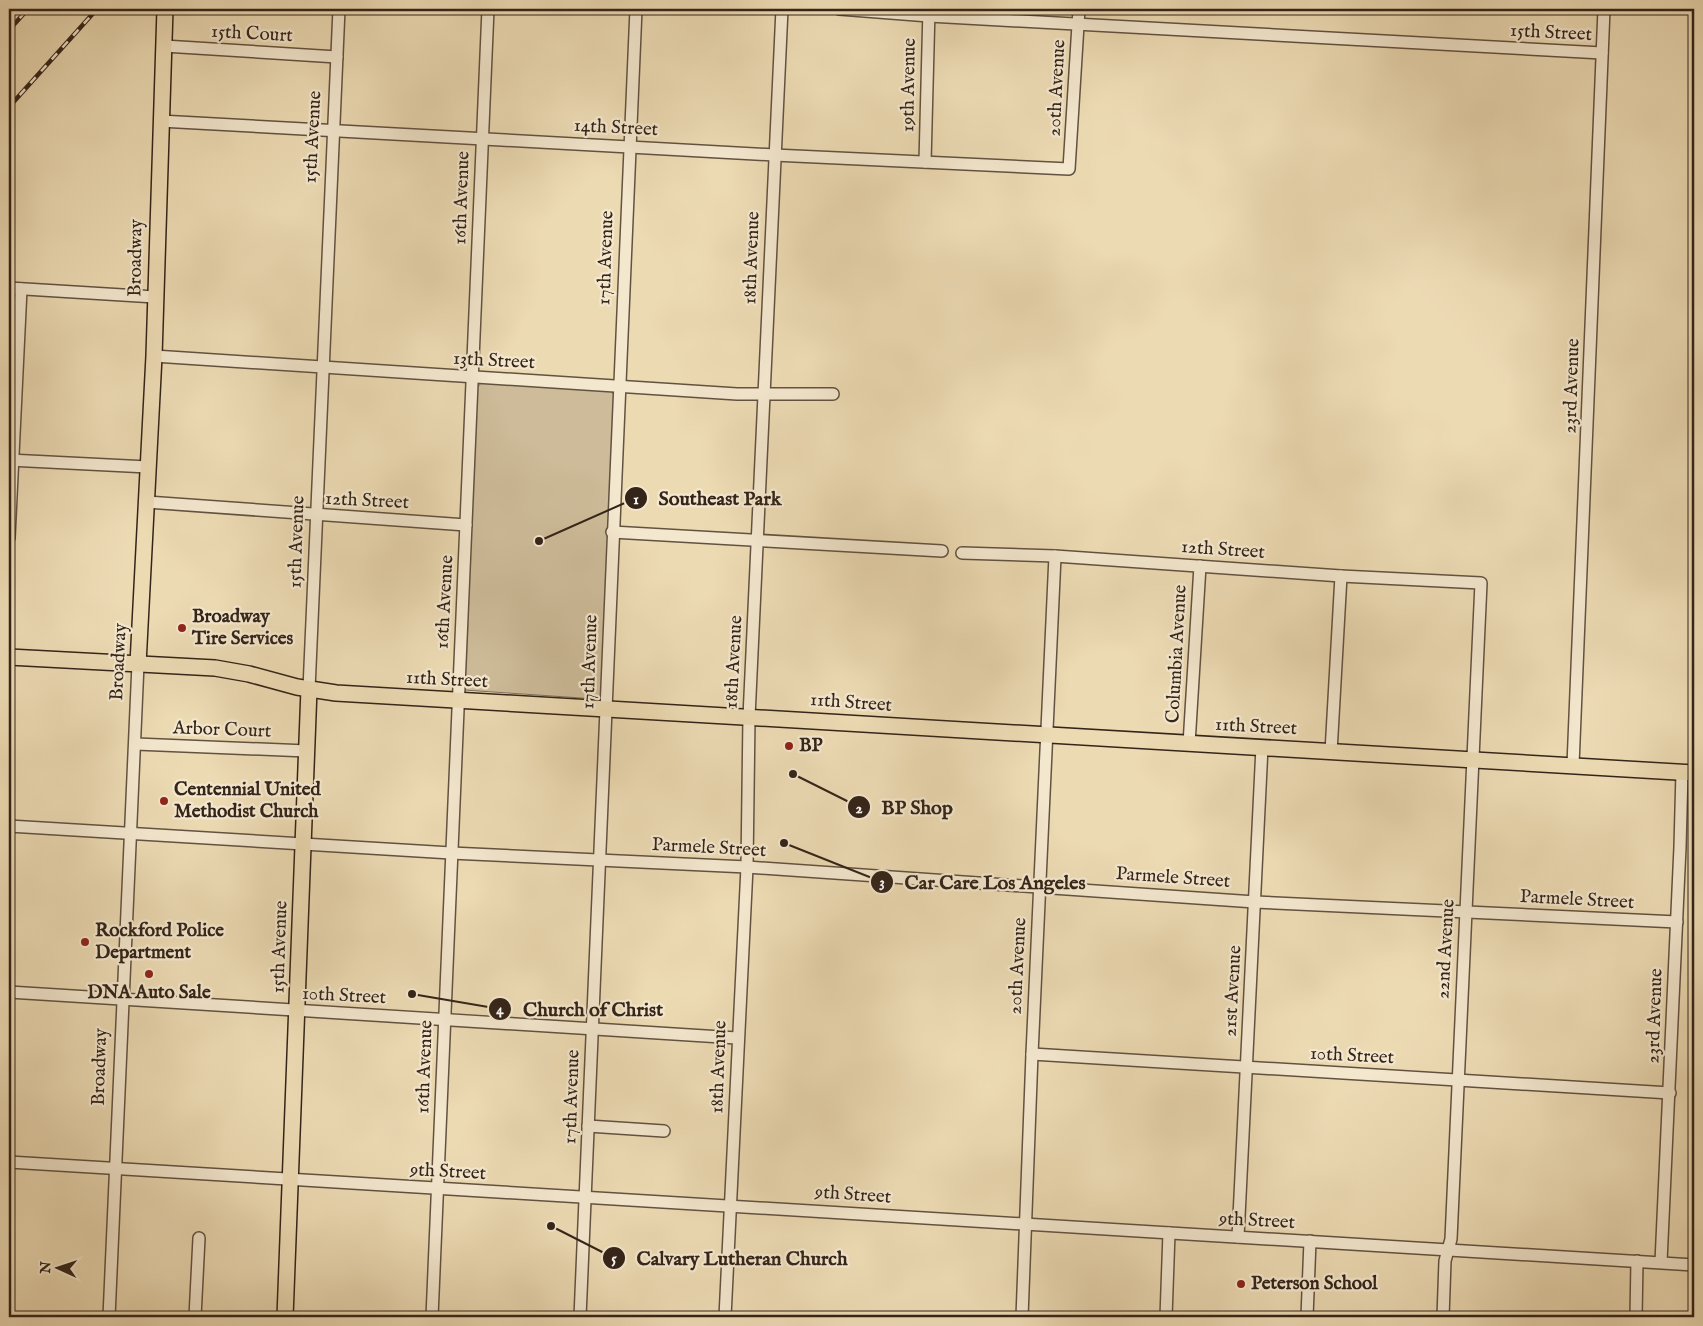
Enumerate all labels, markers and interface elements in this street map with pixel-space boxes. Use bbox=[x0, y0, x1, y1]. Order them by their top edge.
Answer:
street label: 15th Street bbox=[1509, 19, 1593, 47]
street label: 15th Court bbox=[210, 20, 294, 48]
street label: 19th Avenue bbox=[896, 37, 922, 132]
street label: 20th Avenue bbox=[1042, 39, 1072, 137]
street label: 15th Avenue bbox=[299, 90, 327, 184]
street label: 14th Street bbox=[573, 114, 659, 142]
street label: 16th Avenue bbox=[448, 150, 476, 245]
street label: 17th Avenue bbox=[592, 210, 620, 306]
street label: 18th Avenue bbox=[738, 211, 766, 305]
street label: Broadway bbox=[123, 218, 149, 297]
street label: 23rd Avenue bbox=[1558, 338, 1586, 434]
street label: 13th Street bbox=[452, 347, 536, 375]
callout: Southeast Park bbox=[623, 481, 791, 516]
street label: 12th Street bbox=[324, 487, 410, 515]
text: Southeast Park bbox=[659, 487, 783, 512]
text: 1 bbox=[633, 490, 639, 509]
street label: 15th Avenue bbox=[283, 495, 311, 589]
street label: 12th Street bbox=[1180, 535, 1266, 565]
street label: 16th Avenue bbox=[431, 554, 459, 650]
street label: Columbia Avenue bbox=[1161, 584, 1193, 724]
place label: Broadway Tire Services bbox=[191, 605, 294, 651]
street label: 17th Avenue bbox=[576, 614, 604, 710]
street label: 18th Avenue bbox=[720, 614, 748, 709]
street label: Broadway bbox=[105, 622, 133, 701]
marker: Broadway Tire Services bbox=[176, 622, 188, 634]
street label: 11th Street bbox=[405, 666, 489, 694]
street label: 11th Street bbox=[809, 688, 893, 718]
street label: 11th Street bbox=[1214, 713, 1298, 741]
street label: Arbor Court bbox=[171, 716, 272, 744]
place label: BP bbox=[799, 734, 822, 758]
marker: BP bbox=[783, 740, 795, 752]
place label: Centennial United Methodist Church bbox=[174, 778, 321, 824]
callout: BP Shop bbox=[847, 790, 963, 825]
marker: Centennial United Methodist Church bbox=[158, 795, 170, 807]
text: BP Shop bbox=[881, 796, 953, 821]
text: 2 bbox=[855, 799, 863, 818]
street label: Parmele Street bbox=[651, 833, 767, 863]
street label: Parmele Street bbox=[1115, 862, 1231, 894]
callout: Car Care Los Angeles bbox=[869, 865, 1095, 900]
text: Car Care Los Angeles bbox=[905, 871, 1085, 896]
text: 3 bbox=[879, 873, 885, 892]
street label: Parmele Street bbox=[1519, 885, 1635, 915]
street label: 22nd Avenue bbox=[1431, 898, 1461, 1000]
street label: 15th Avenue bbox=[266, 900, 294, 994]
street label: 20th Avenue bbox=[1003, 917, 1033, 1015]
place label: Rockford Police Department bbox=[95, 919, 224, 965]
marker: Rockford Police Department bbox=[79, 936, 91, 948]
street label: 21st Avenue bbox=[1219, 944, 1247, 1037]
marker: DNA Auto Sale bbox=[143, 968, 155, 980]
street label: 23rd Avenue bbox=[1641, 968, 1669, 1064]
place label: DNA Auto Sale bbox=[87, 981, 211, 1005]
street label: 10th Street bbox=[301, 982, 387, 1010]
callout: Church of Christ bbox=[488, 991, 673, 1026]
text: Church of Christ bbox=[523, 998, 663, 1023]
text: 4 bbox=[496, 1000, 504, 1019]
street label: 16th Avenue bbox=[411, 1019, 439, 1114]
street label: 18th Avenue bbox=[705, 1020, 733, 1114]
street label: Broadway bbox=[87, 1027, 113, 1106]
street label: 10th Street bbox=[1309, 1042, 1395, 1070]
street label: 17th Avenue bbox=[558, 1049, 586, 1145]
street label: 9th Street bbox=[408, 1158, 487, 1186]
street label: 9th Street bbox=[813, 1180, 892, 1210]
street label: 9th Street bbox=[1217, 1207, 1296, 1235]
callout: Calvary Lutheran Church bbox=[602, 1240, 858, 1275]
north arrow bbox=[32, 1244, 82, 1294]
text: Calvary Lutheran Church bbox=[636, 1247, 848, 1272]
text: 5 bbox=[611, 1249, 617, 1268]
text: N bbox=[37, 1261, 55, 1275]
place label: Peterson School bbox=[1251, 1272, 1378, 1296]
marker: Peterson School bbox=[1235, 1278, 1247, 1290]

